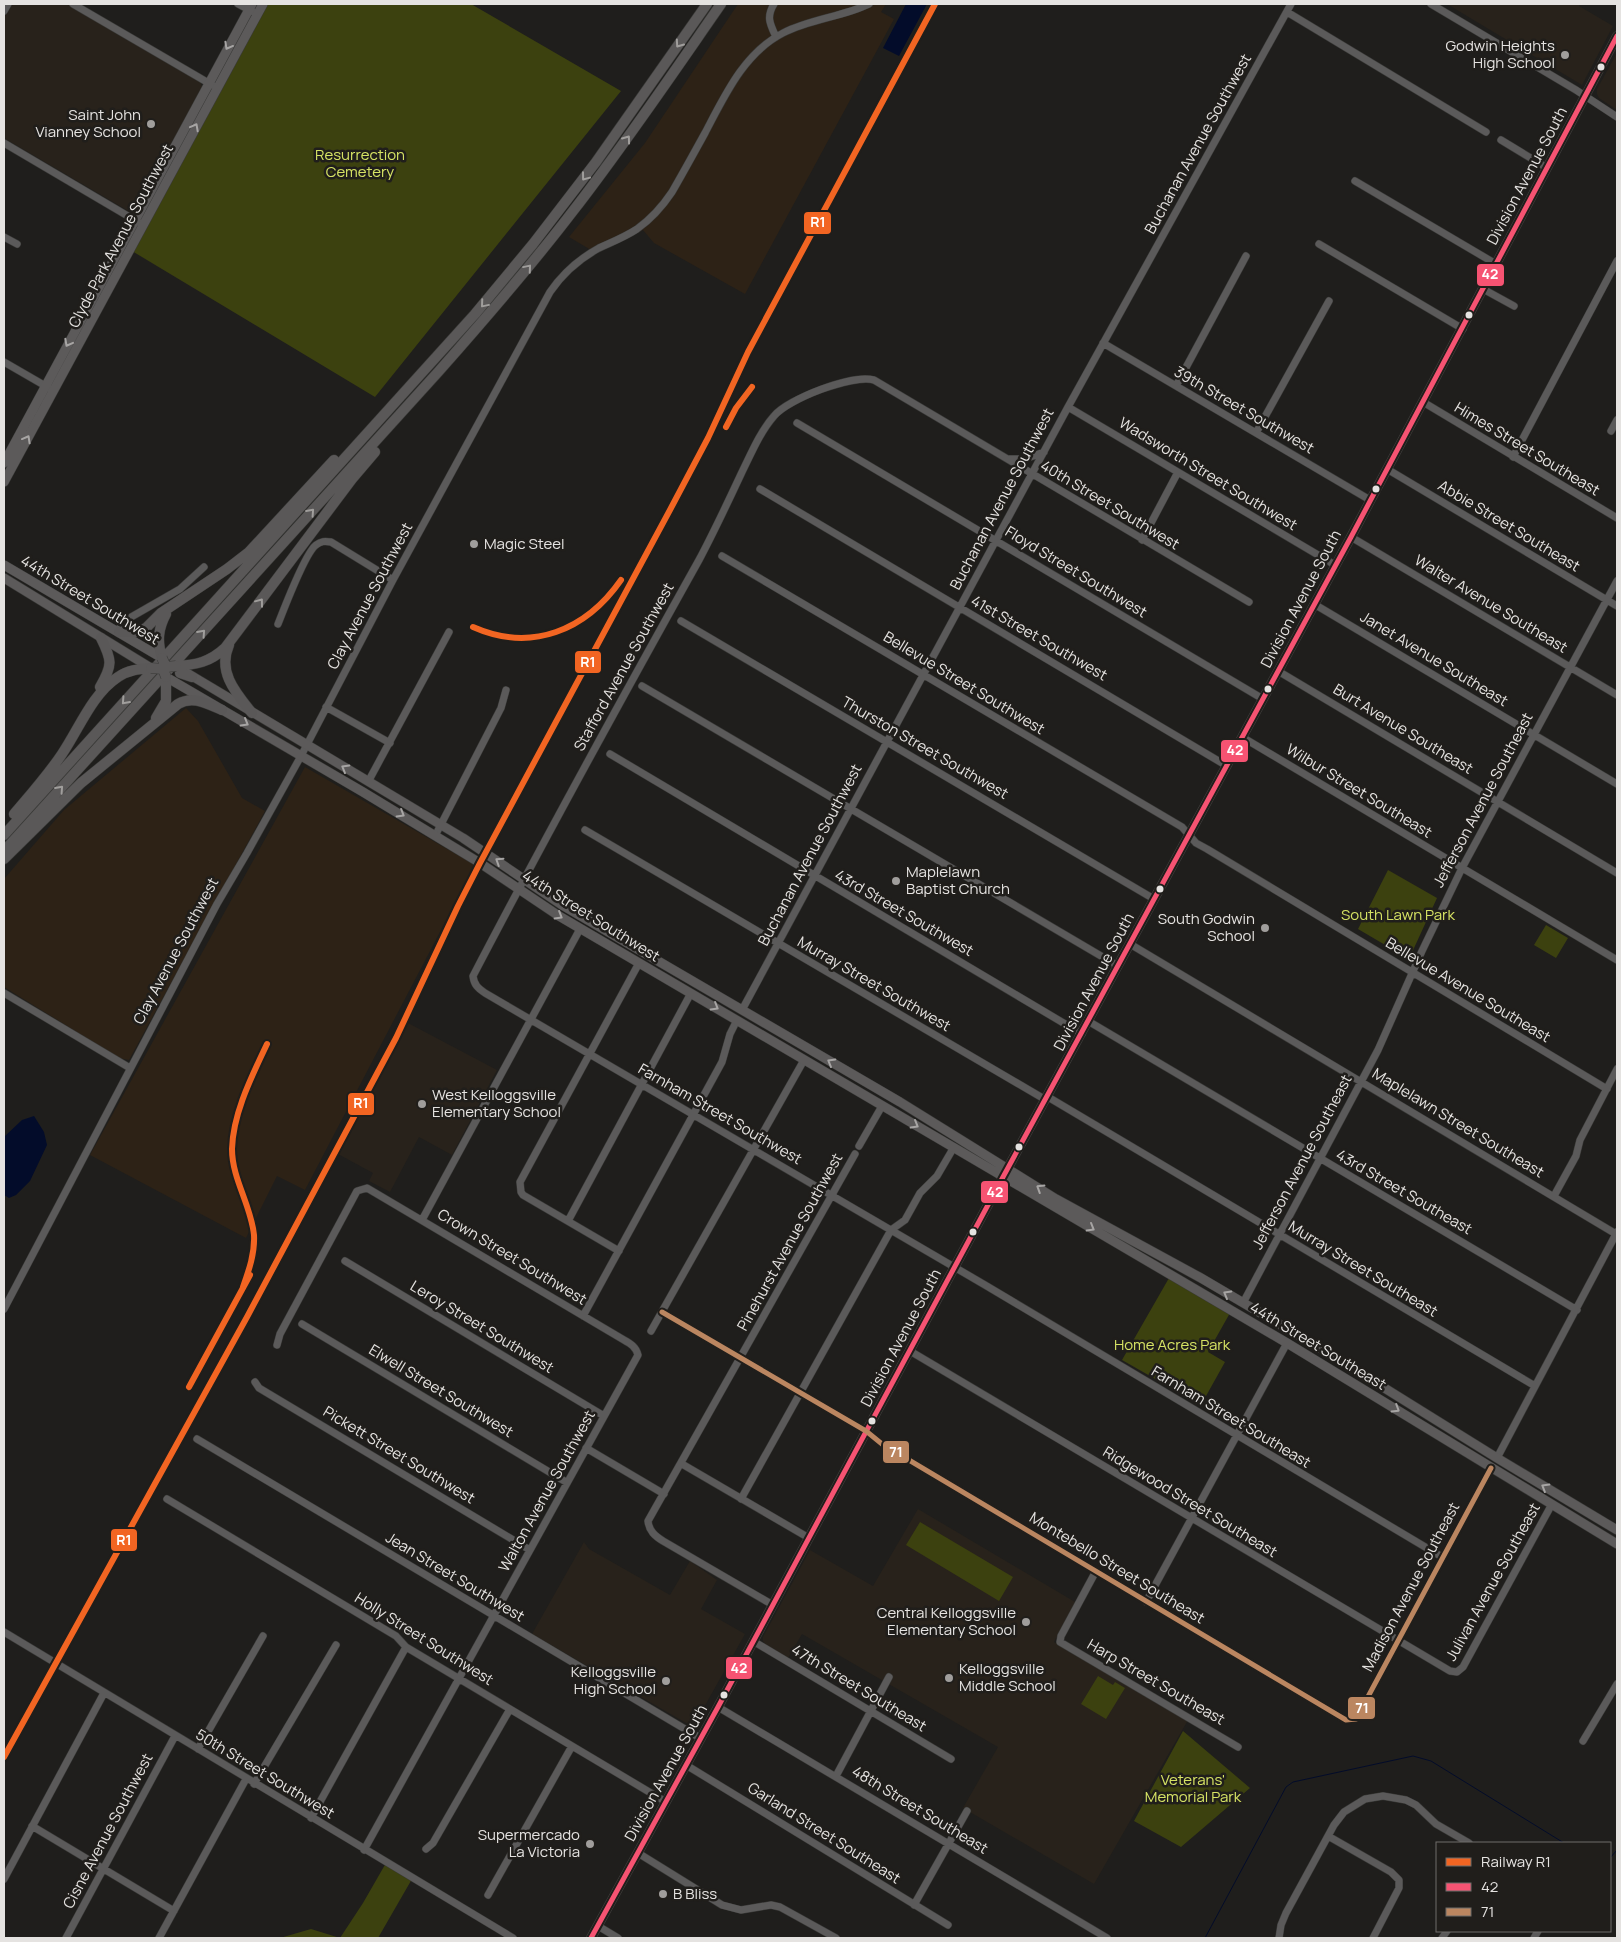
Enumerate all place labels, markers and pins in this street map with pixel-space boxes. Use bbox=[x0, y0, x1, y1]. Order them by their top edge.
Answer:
place label: Godwin Heights High School bbox=[1446, 35, 1555, 73]
marker: Godwin Heights High School bbox=[1559, 49, 1571, 61]
unlabelled marker bbox=[1596, 62, 1606, 72]
place label: Saint John Vianney School bbox=[35, 104, 141, 142]
marker: Saint John Vianney School bbox=[145, 118, 157, 130]
unlabelled marker bbox=[1464, 310, 1474, 320]
unlabelled marker bbox=[1371, 484, 1381, 494]
place label: Magic Steel bbox=[484, 533, 565, 554]
marker: Magic Steel bbox=[468, 538, 480, 550]
unlabelled marker bbox=[1263, 684, 1273, 694]
place label: Maplelawn Baptist Church bbox=[906, 861, 1010, 899]
marker: Maplelawn Baptist Church bbox=[890, 875, 902, 887]
unlabelled marker bbox=[1155, 884, 1165, 894]
place label: South Godwin School bbox=[1158, 908, 1255, 946]
marker: South Godwin School bbox=[1259, 922, 1271, 934]
place label: West Kelloggsville Elementary School bbox=[432, 1084, 561, 1122]
marker: West Kelloggsville Elementary School bbox=[416, 1098, 428, 1110]
unlabelled marker bbox=[1014, 1142, 1024, 1152]
unlabelled marker bbox=[968, 1227, 978, 1237]
unlabelled marker bbox=[867, 1416, 877, 1426]
place label: Central Kelloggsville Elementary School bbox=[877, 1602, 1016, 1640]
marker: Central Kelloggsville Elementary School bbox=[1020, 1616, 1032, 1628]
place label: Kelloggsville Middle School bbox=[959, 1658, 1056, 1696]
place label: Kelloggsville High School bbox=[571, 1661, 656, 1699]
marker: Kelloggsville Middle School bbox=[943, 1672, 955, 1684]
marker: Kelloggsville High School bbox=[660, 1675, 672, 1687]
unlabelled marker bbox=[719, 1690, 729, 1700]
place label: Supermercado La Victoria bbox=[478, 1824, 580, 1862]
marker: Supermercado La Victoria bbox=[584, 1838, 596, 1850]
place label: B Bliss bbox=[673, 1883, 717, 1904]
marker: B Bliss bbox=[657, 1888, 669, 1900]

